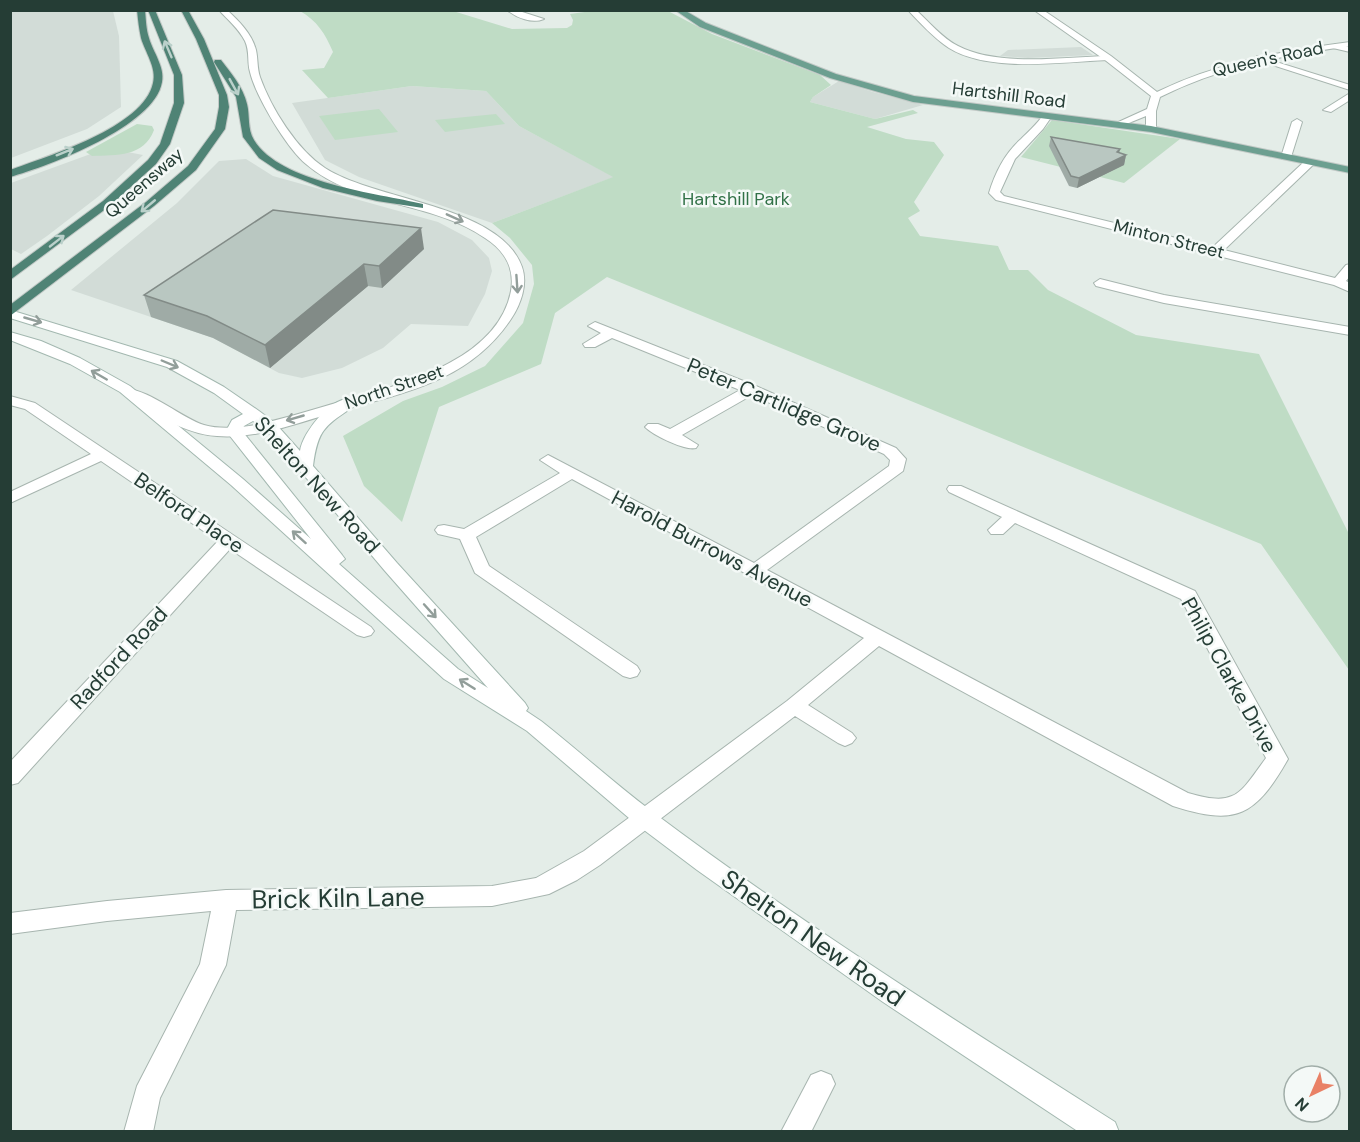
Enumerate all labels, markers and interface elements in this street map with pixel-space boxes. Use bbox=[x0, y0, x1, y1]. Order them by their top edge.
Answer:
street label: Queen's Road bbox=[1210, 36, 1326, 82]
one-way arrow bbox=[162, 40, 173, 59]
street label: Hartshill Road bbox=[951, 76, 1067, 114]
one-way arrow bbox=[228, 78, 240, 95]
street label: Queensway bbox=[100, 142, 188, 224]
one-way arrow bbox=[55, 146, 74, 157]
park label: Hartshill Park bbox=[682, 187, 790, 211]
one-way arrow bbox=[140, 199, 156, 212]
one-way arrow bbox=[446, 213, 464, 224]
street label: Minton Street bbox=[1111, 214, 1227, 264]
one-way arrow bbox=[49, 235, 65, 248]
one-way arrow bbox=[512, 273, 523, 293]
one-way arrow bbox=[23, 315, 42, 326]
street label: Peter Cartlidge Grove bbox=[683, 351, 885, 459]
one-way arrow bbox=[161, 359, 179, 370]
street label: North Street bbox=[341, 359, 447, 415]
one-way arrow bbox=[91, 368, 108, 380]
street label: Shelton New Road bbox=[248, 410, 386, 560]
one-way arrow bbox=[286, 413, 305, 425]
street label: Belford Place bbox=[129, 466, 249, 560]
street label: Harold Burrows Avenue bbox=[606, 484, 818, 614]
one-way arrow bbox=[292, 530, 307, 544]
street label: Philip Clarke Drive bbox=[1175, 592, 1283, 758]
street label: Radford Road bbox=[64, 601, 174, 715]
one-way arrow bbox=[423, 603, 437, 618]
one-way arrow bbox=[459, 677, 476, 689]
street label: Shelton New Road bbox=[714, 862, 912, 1014]
street label: Brick Kiln Lane bbox=[251, 879, 425, 917]
north arrow bbox=[1282, 1064, 1342, 1124]
text: N bbox=[1290, 1093, 1313, 1116]

